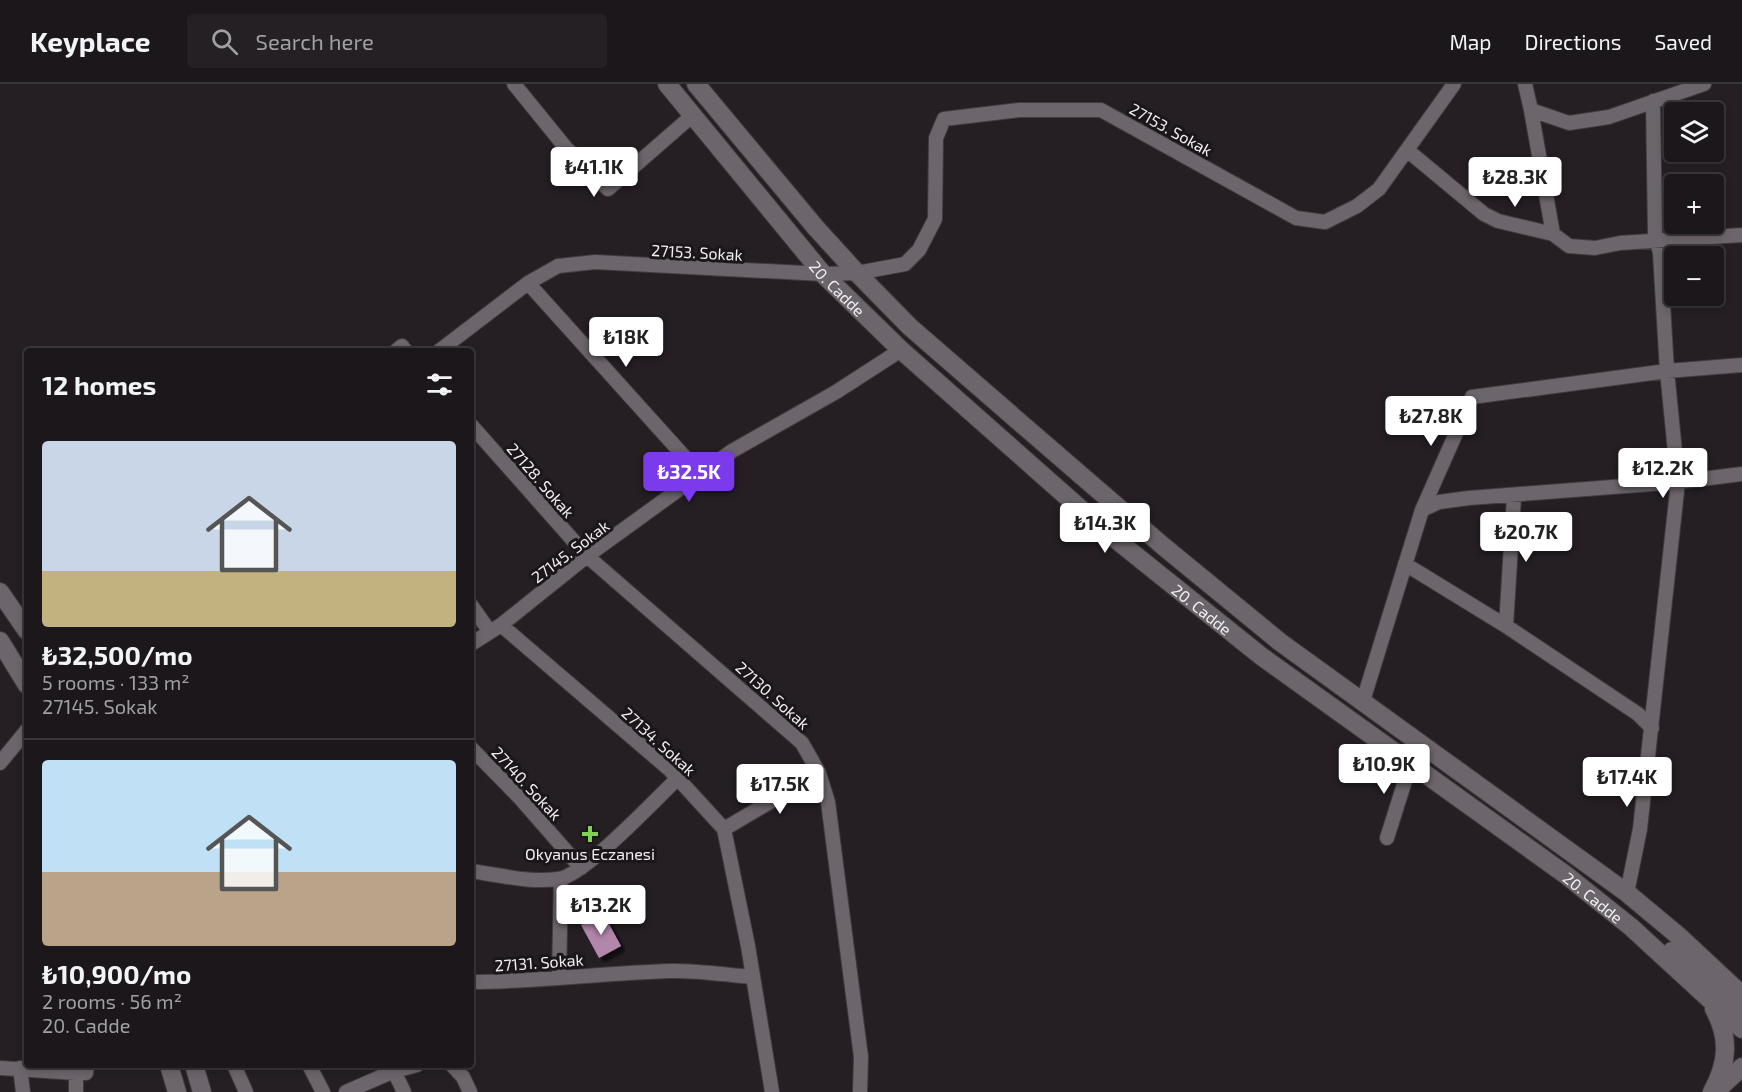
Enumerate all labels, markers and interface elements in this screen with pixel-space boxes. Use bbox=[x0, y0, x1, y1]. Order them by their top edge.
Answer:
search box bbox=[187, 14, 607, 68]
text: Keyplace bbox=[30, 24, 151, 58]
icon: search bbox=[208, 25, 241, 58]
text: Search here bbox=[256, 28, 374, 54]
text: Map bbox=[1449, 29, 1492, 54]
text: Directions bbox=[1525, 29, 1621, 54]
text: Saved bbox=[1654, 29, 1712, 54]
street label: 27153. Sokak bbox=[1126, 99, 1216, 159]
map controls bbox=[1664, 102, 1724, 306]
button: layers bbox=[1664, 102, 1724, 162]
pin: ₺41.1K bbox=[545, 147, 643, 198]
text: ₺41.1K bbox=[565, 154, 623, 178]
pin: ₺28.3K bbox=[1466, 157, 1564, 208]
text: ₺28.3K bbox=[1483, 164, 1547, 188]
button: + bbox=[1664, 174, 1724, 234]
street label: 27153. Sokak bbox=[651, 240, 743, 264]
button: − bbox=[1664, 246, 1724, 306]
street label: 20. Cadde bbox=[806, 256, 869, 320]
pin: ₺18K bbox=[590, 317, 662, 368]
text: ₺18K bbox=[603, 324, 649, 348]
icon: filters bbox=[423, 368, 456, 401]
text: 12 homes bbox=[42, 369, 156, 400]
pin: ₺27.8K bbox=[1382, 396, 1480, 447]
text: ₺27.8K bbox=[1399, 403, 1463, 427]
street label: 27128. Sokak bbox=[503, 439, 579, 521]
pin: ₺12.2K bbox=[1614, 448, 1712, 499]
pin: ₺32.5K bbox=[640, 452, 738, 503]
text: ₺12.2K bbox=[1632, 455, 1694, 479]
text: ₺32.5K bbox=[657, 459, 721, 483]
icon: home bbox=[195, 480, 303, 588]
pin: ₺14.3K bbox=[1056, 503, 1154, 554]
text: ₺14.3K bbox=[1074, 510, 1136, 534]
pin: ₺20.7K bbox=[1477, 512, 1575, 563]
street label: 27145. Sokak bbox=[527, 516, 613, 586]
text: ₺20.7K bbox=[1494, 519, 1558, 543]
street label: 20. Cadde bbox=[1169, 579, 1236, 638]
text: ₺32,500/mo bbox=[42, 639, 193, 670]
street label: 27130. Sokak bbox=[732, 657, 814, 733]
text: 5 rooms · 133 m² bbox=[42, 670, 189, 694]
text: 27145. Sokak bbox=[42, 694, 157, 718]
street label: 27134. Sokak bbox=[618, 703, 700, 779]
street label: 27140. Sokak bbox=[488, 742, 566, 824]
pin: ₺10.9K bbox=[1335, 744, 1433, 795]
text: ₺10.9K bbox=[1353, 751, 1415, 775]
pin: ₺17.4K bbox=[1578, 757, 1676, 808]
pin: ₺17.5K bbox=[731, 764, 829, 815]
text: ₺17.4K bbox=[1597, 764, 1657, 788]
text: ₺17.5K bbox=[751, 771, 809, 795]
icon: home bbox=[195, 799, 303, 907]
marker: Okyanus Eczanesi bbox=[583, 827, 597, 841]
place label: Okyanus Eczanesi bbox=[525, 844, 655, 863]
street label: 20. Cadde bbox=[1560, 867, 1627, 926]
pin: ₺13.2K bbox=[552, 885, 650, 936]
text: ₺13.2K bbox=[570, 892, 632, 916]
street label: 27131. Sokak bbox=[494, 949, 584, 975]
text: ₺10,900/mo bbox=[42, 958, 191, 989]
text: 2 rooms · 56 m² bbox=[42, 989, 182, 1013]
text: 20. Cadde bbox=[42, 1013, 130, 1037]

